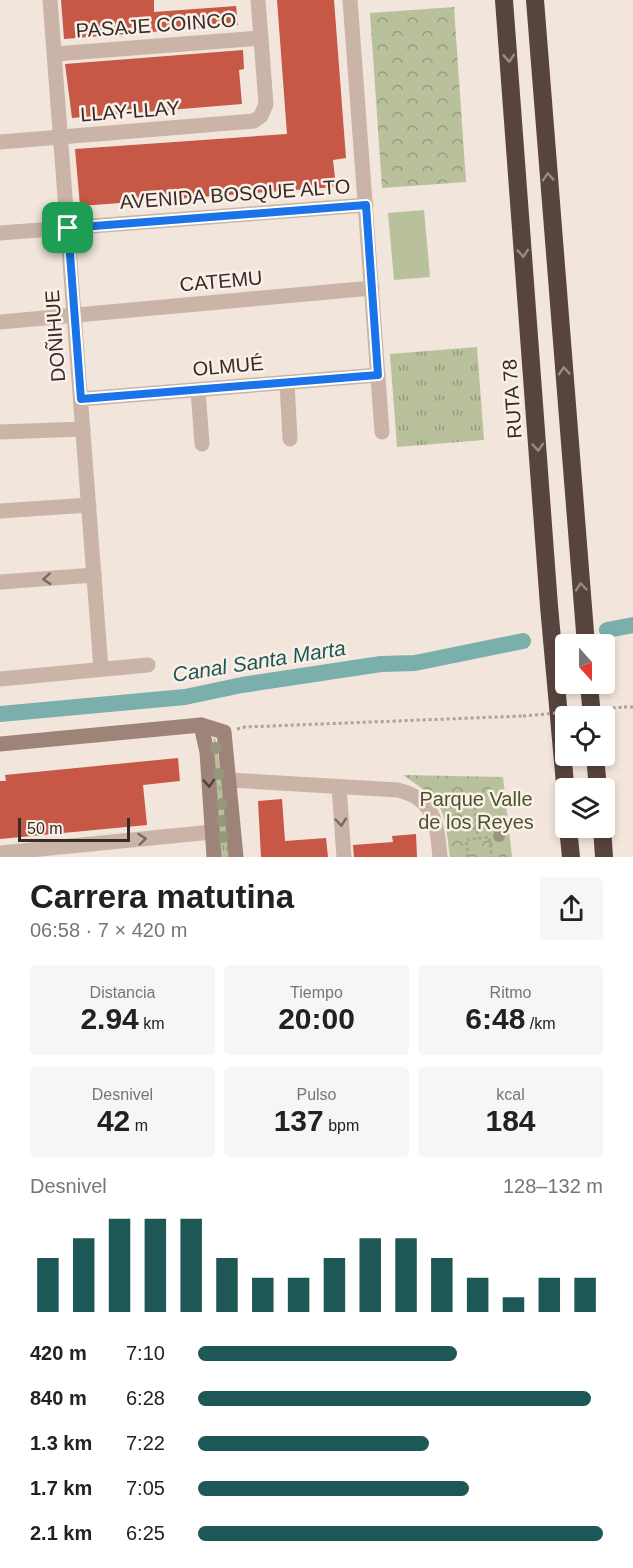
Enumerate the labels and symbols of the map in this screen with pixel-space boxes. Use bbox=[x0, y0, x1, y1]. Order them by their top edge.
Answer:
street label: PASAJE COINCO bbox=[75, 8, 237, 42]
one-way arrow bbox=[502, 54, 515, 63]
street label: LLAY-LLAY bbox=[79, 97, 181, 125]
one-way arrow bbox=[542, 172, 555, 181]
street label: AVENIDA BOSQUE ALTO bbox=[119, 175, 351, 213]
pin bbox=[42, 202, 93, 253]
one-way arrow bbox=[517, 248, 530, 257]
street label: CATEMU bbox=[179, 266, 263, 296]
street label: DOÑIHUE bbox=[40, 289, 69, 383]
street label: OLMUÉ bbox=[192, 352, 264, 380]
street label: RUTA 78 bbox=[498, 358, 526, 440]
one-way arrow bbox=[557, 367, 570, 376]
one-way arrow bbox=[531, 443, 544, 452]
one-way arrow bbox=[43, 572, 52, 585]
one-way arrow bbox=[575, 582, 588, 591]
north arrow bbox=[555, 634, 615, 694]
water label: Canal Santa Marta bbox=[171, 636, 347, 686]
one-way arrow bbox=[202, 778, 215, 787]
park label: Parque Valle de los Reyes bbox=[418, 788, 534, 833]
scale bar bbox=[18, 815, 130, 842]
one-way arrow bbox=[335, 817, 348, 826]
one-way arrow bbox=[137, 833, 146, 846]

